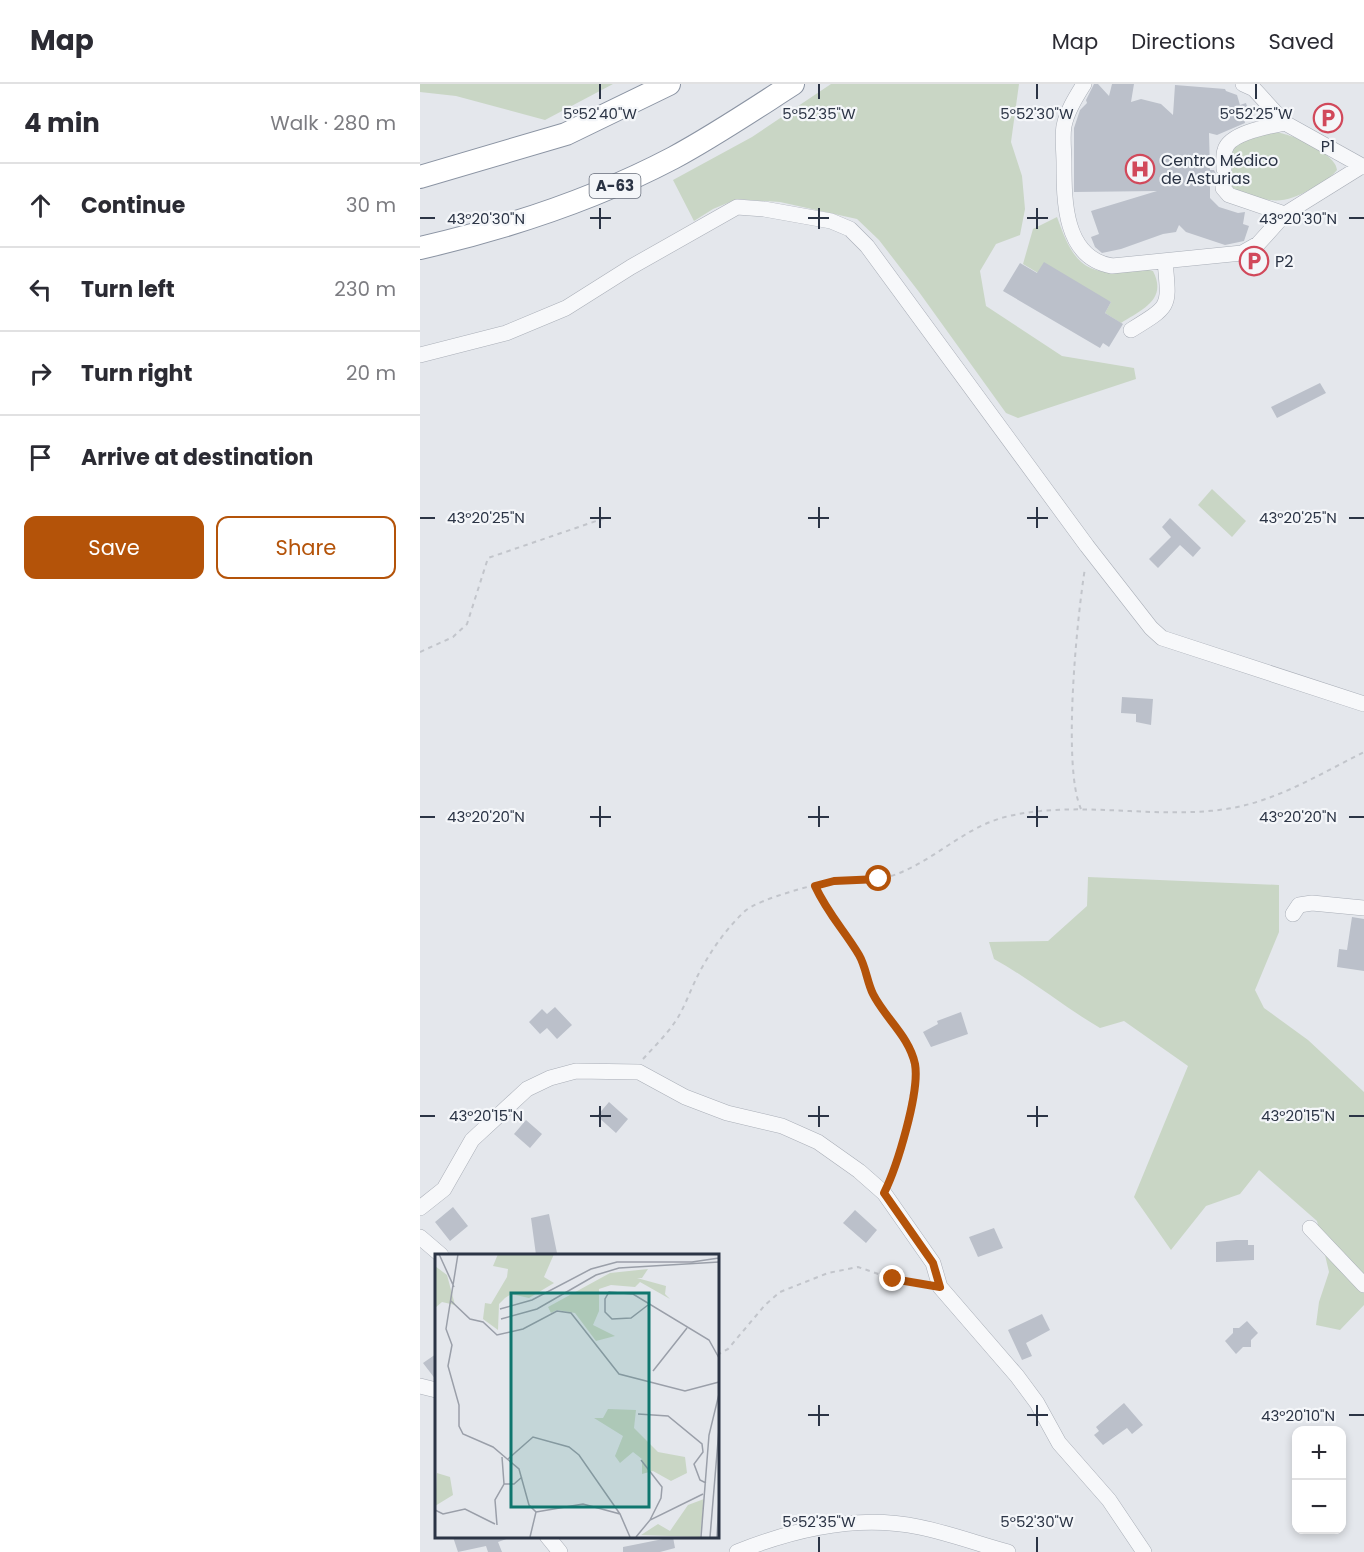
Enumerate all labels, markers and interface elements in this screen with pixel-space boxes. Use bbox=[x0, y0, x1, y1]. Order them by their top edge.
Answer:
text: Map bbox=[30, 21, 94, 60]
text: Map bbox=[1052, 27, 1098, 56]
text: Directions bbox=[1131, 27, 1235, 56]
text: Saved bbox=[1268, 27, 1334, 56]
parking icon: P1 bbox=[1312, 102, 1344, 134]
text: 5°52'40"W bbox=[563, 103, 637, 124]
text: 5°52'35"W bbox=[782, 103, 856, 124]
text: 5°52'30"W bbox=[1000, 103, 1074, 124]
text: 5°52'25"W bbox=[1219, 103, 1293, 124]
text: 4 min bbox=[24, 105, 100, 141]
text: Walk · 280 m bbox=[270, 109, 396, 137]
place label: P1 bbox=[1321, 135, 1335, 158]
place label: Centro Médico de Asturias bbox=[1161, 149, 1278, 190]
hospital icon: Centro Médico de Asturias bbox=[1124, 153, 1156, 185]
road number: A-63 bbox=[590, 174, 640, 198]
icon: ahead bbox=[24, 189, 57, 222]
text: Continue bbox=[81, 190, 185, 221]
text: 30 m bbox=[346, 191, 396, 219]
text: 43°20'30"N bbox=[447, 208, 525, 229]
text: 43°20'30"N bbox=[1259, 208, 1337, 229]
parking icon: P2 bbox=[1238, 245, 1270, 277]
place label: P2 bbox=[1275, 250, 1293, 273]
icon: left bbox=[24, 273, 57, 306]
text: Turn left bbox=[81, 274, 175, 305]
text: 230 m bbox=[334, 275, 396, 303]
icon: right bbox=[24, 357, 57, 390]
text: Turn right bbox=[81, 358, 192, 389]
text: 20 m bbox=[346, 359, 396, 387]
icon: arrive bbox=[24, 441, 57, 474]
text: Arrive at destination bbox=[81, 442, 313, 473]
text: 43°20'25"N bbox=[447, 507, 525, 528]
text: 43°20'25"N bbox=[1259, 507, 1337, 528]
button: Save bbox=[24, 516, 204, 579]
button: Share bbox=[216, 516, 396, 579]
text: 43°20'20"N bbox=[447, 806, 525, 827]
text: 43°20'20"N bbox=[1259, 806, 1337, 827]
route start bbox=[865, 865, 891, 891]
text: 43°20'15"N bbox=[449, 1105, 523, 1126]
text: 43°20'15"N bbox=[1261, 1105, 1335, 1126]
inset map bbox=[435, 1254, 718, 1537]
route end bbox=[879, 1265, 905, 1291]
text: 43°20'10"N bbox=[1261, 1405, 1335, 1426]
map controls bbox=[1292, 1426, 1346, 1534]
button: + bbox=[1292, 1426, 1346, 1480]
button: − bbox=[1292, 1480, 1346, 1534]
text: 5°52'35"W bbox=[782, 1511, 856, 1532]
text: 5°52'30"W bbox=[1000, 1511, 1074, 1532]

